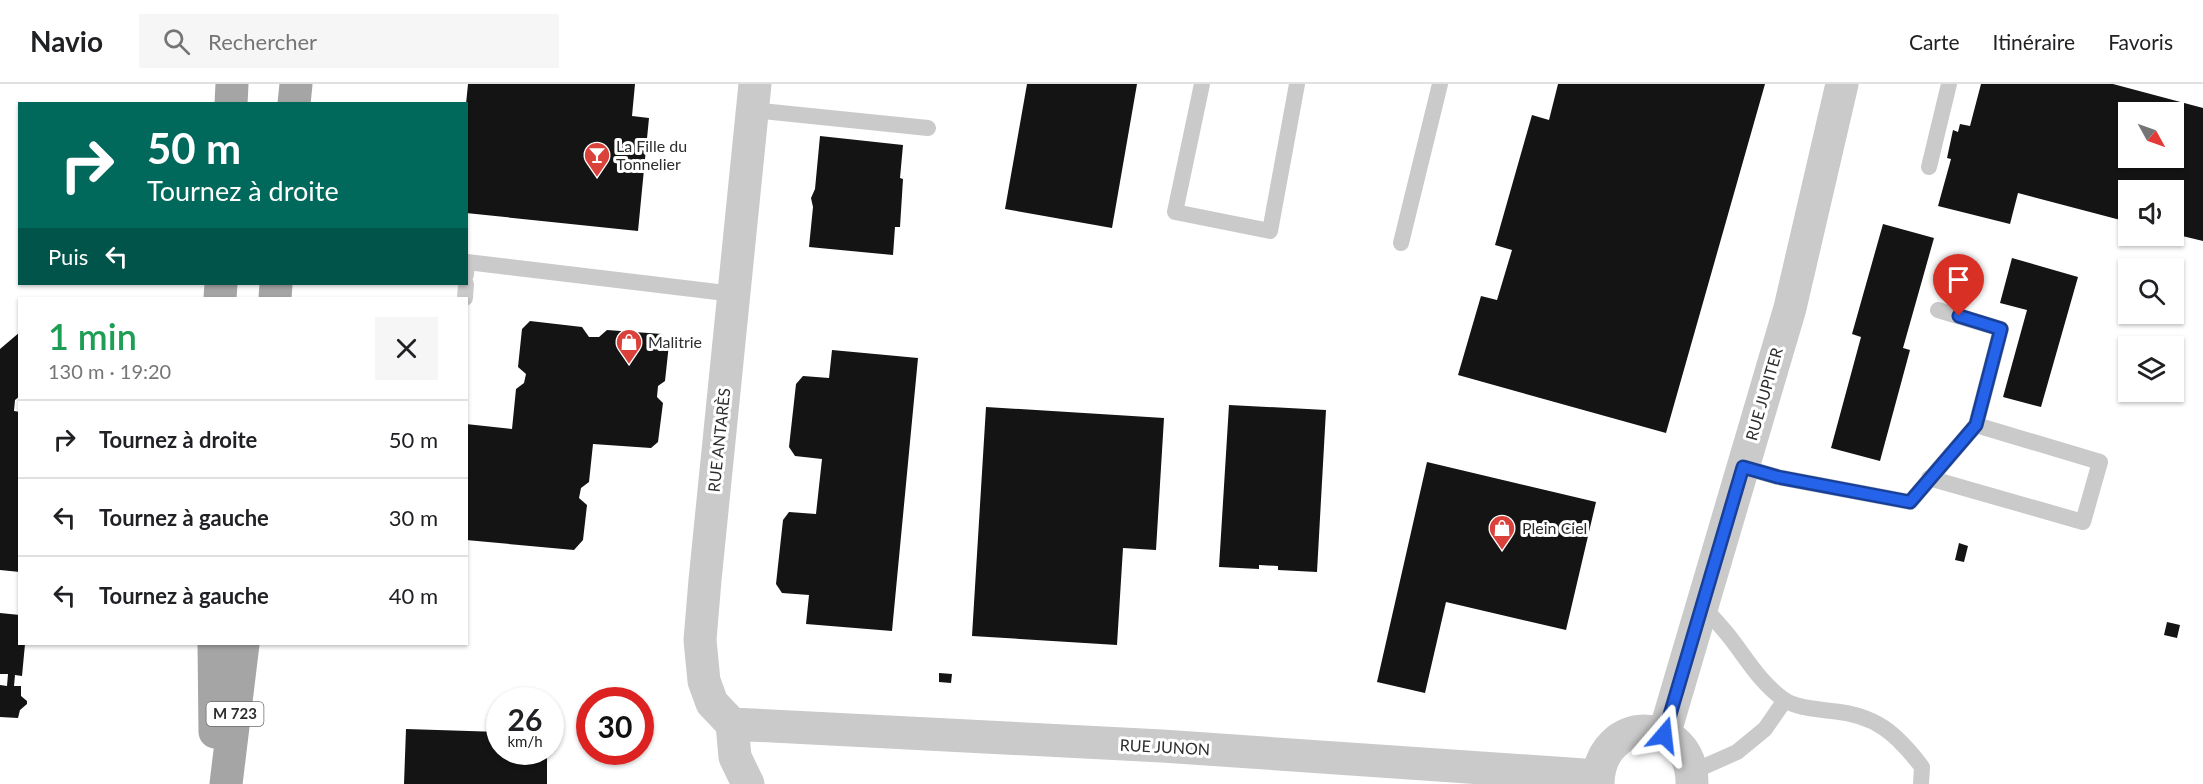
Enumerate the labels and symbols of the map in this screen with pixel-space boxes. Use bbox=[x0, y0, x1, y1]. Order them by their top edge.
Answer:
north arrow bbox=[2118, 102, 2184, 168]
place label: La Fille du Tonnelier bbox=[616, 136, 687, 173]
bar icon: La Fille du Tonnelier bbox=[582, 140, 612, 178]
pin bbox=[1933, 254, 1984, 316]
shop icon: Malitrie bbox=[614, 327, 644, 365]
place label: Malitrie bbox=[648, 332, 702, 351]
street label: RUE JUPITER bbox=[1741, 345, 1786, 443]
street label: RUE ANTARÈS bbox=[704, 387, 733, 493]
shop icon: Plein Ciel bbox=[1487, 513, 1517, 551]
place label: Plein Ciel bbox=[1522, 518, 1587, 537]
speed limit sign: 30 bbox=[576, 687, 654, 765]
road number: M 723 bbox=[206, 702, 264, 726]
position arrow bbox=[1632, 703, 1696, 767]
street label: RUE JUNON bbox=[1119, 735, 1211, 758]

